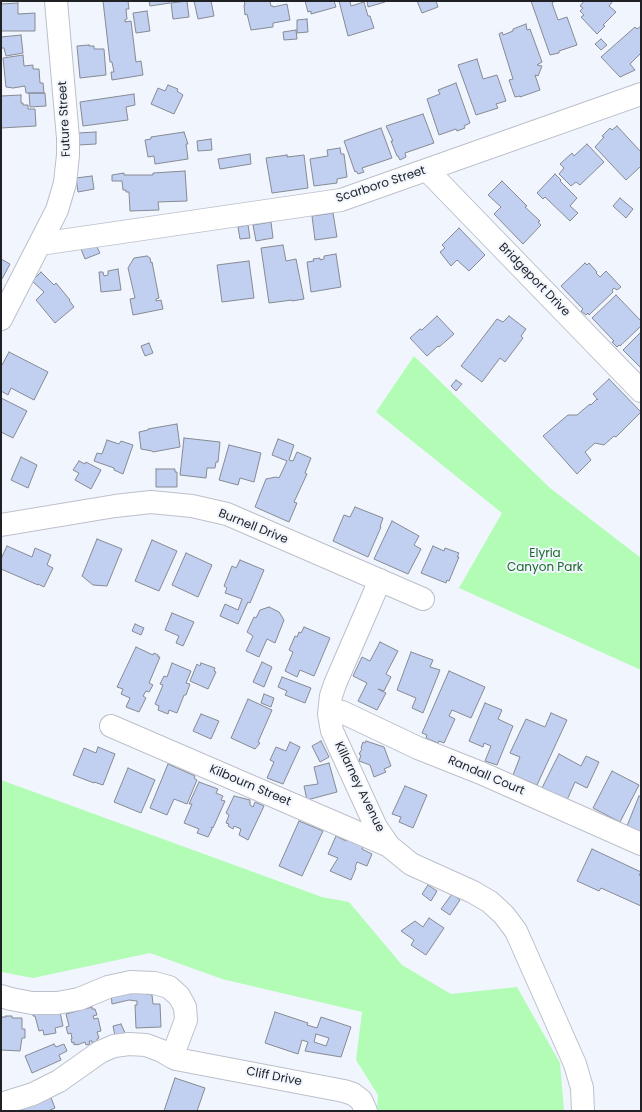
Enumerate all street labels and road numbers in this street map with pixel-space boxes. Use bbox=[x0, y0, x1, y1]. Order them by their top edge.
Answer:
street label: Future Street bbox=[56, 81, 74, 157]
street label: Scarboro Street bbox=[334, 164, 428, 206]
street label: Bridgeport Drive bbox=[495, 240, 573, 320]
street label: Burnell Drive bbox=[216, 506, 290, 548]
street label: Killarney Avenue bbox=[331, 739, 387, 835]
street label: Randall Court bbox=[445, 753, 527, 799]
street label: Kilbourn Street bbox=[207, 762, 293, 810]
street label: Cliff Drive bbox=[245, 1065, 303, 1089]

